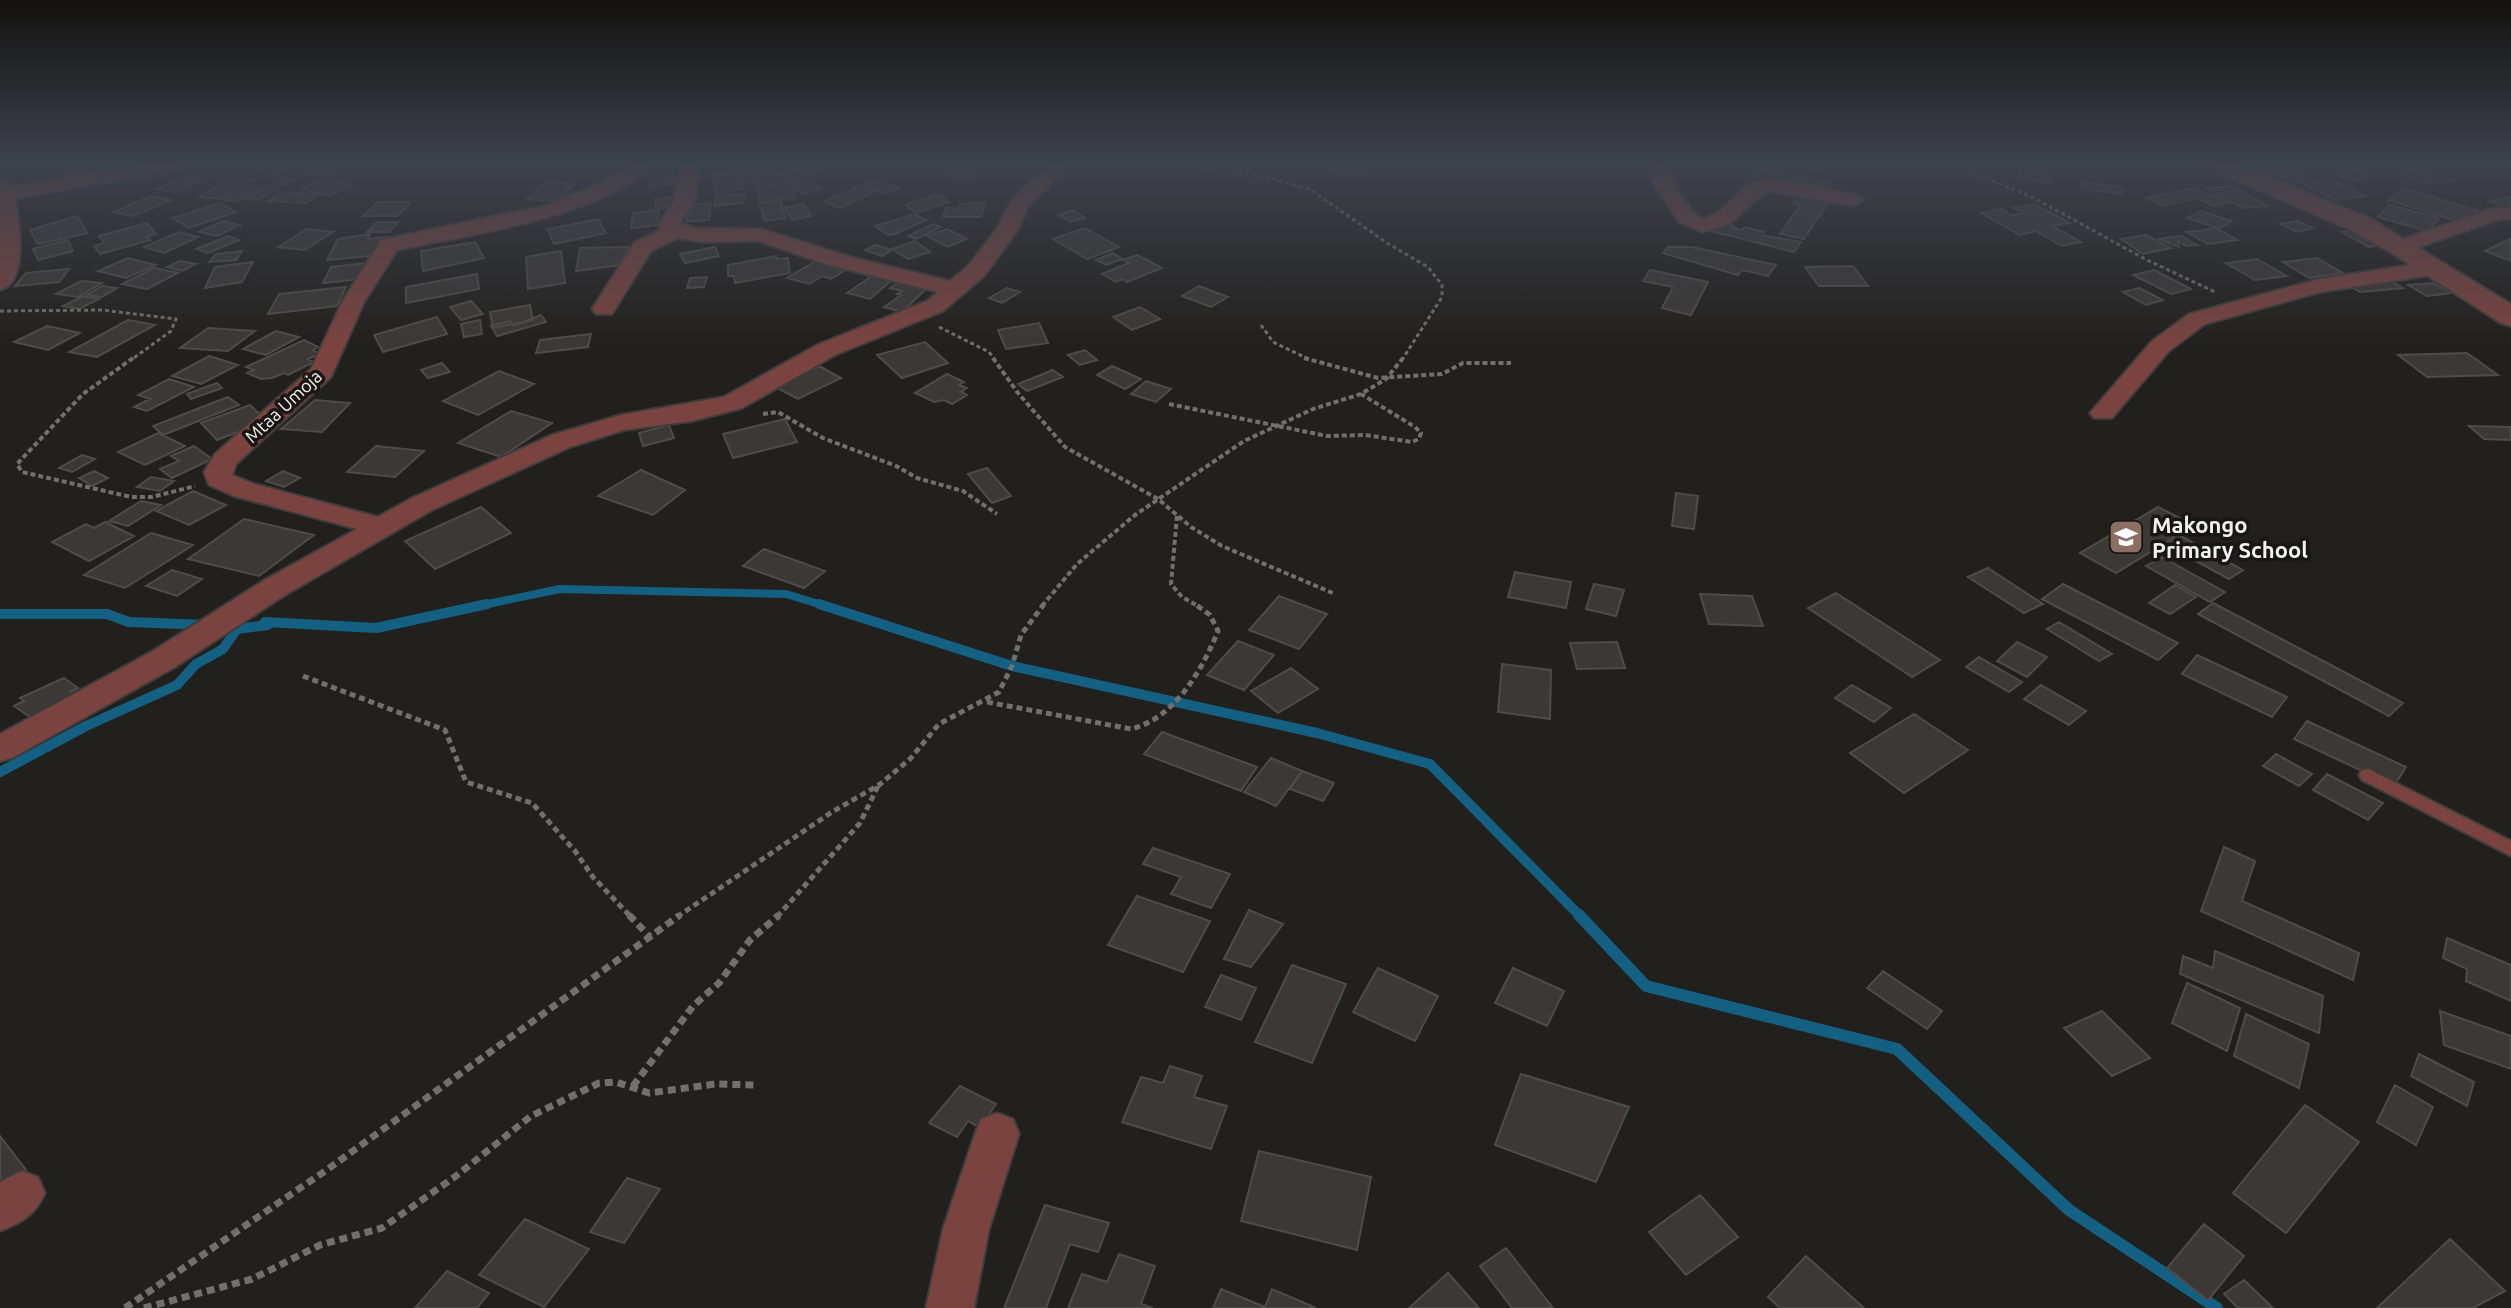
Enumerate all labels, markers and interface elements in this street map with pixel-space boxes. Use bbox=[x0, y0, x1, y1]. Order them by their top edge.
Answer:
street label: Mtaa Umoja bbox=[241, 366, 325, 446]
place label: Makongo Primary School bbox=[2152, 512, 2308, 562]
school or university icon: Makongo Primary School bbox=[2107, 518, 2145, 556]

